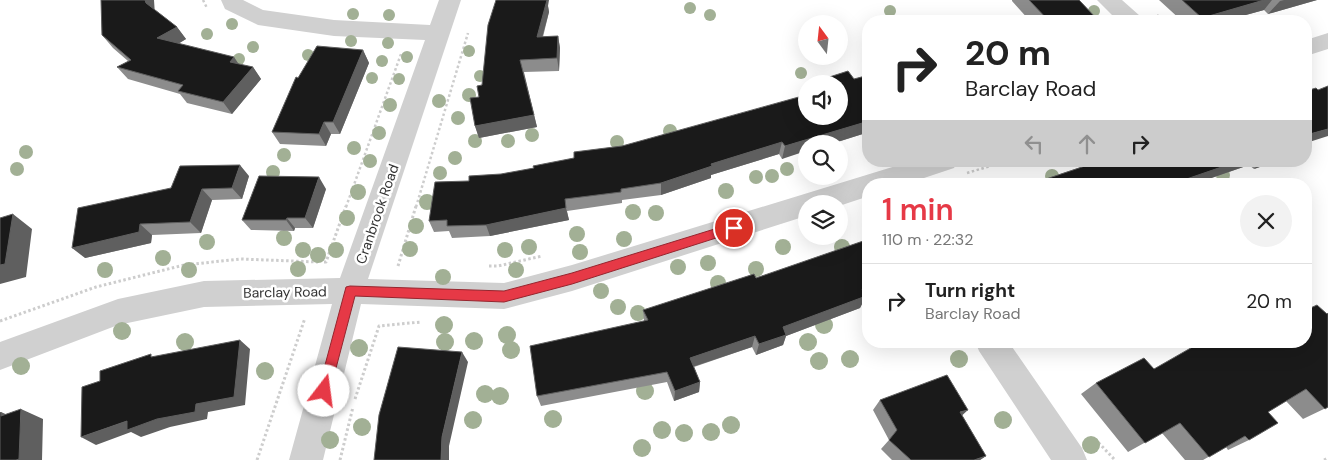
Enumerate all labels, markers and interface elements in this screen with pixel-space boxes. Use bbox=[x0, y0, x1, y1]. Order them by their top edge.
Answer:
north arrow bbox=[798, 15, 848, 65]
map controls bbox=[798, 15, 848, 245]
text: 20 m bbox=[965, 30, 1051, 76]
icon: right bbox=[882, 35, 947, 100]
text: Barclay Road bbox=[965, 74, 1096, 103]
button: sound bbox=[798, 75, 848, 125]
icon: left bbox=[1020, 130, 1048, 158]
icon: ahead bbox=[1073, 130, 1101, 158]
icon: right bbox=[1126, 130, 1154, 158]
button: search bbox=[798, 135, 848, 185]
street label: Cranbrook Road bbox=[351, 162, 403, 266]
text: 1 min bbox=[882, 190, 954, 229]
button: layers bbox=[798, 195, 848, 245]
button: close bbox=[1240, 195, 1292, 247]
pin bbox=[713, 207, 755, 249]
icon: arrive bbox=[720, 214, 748, 242]
text: 110 m · 22:32 bbox=[882, 229, 973, 250]
text: Turn right bbox=[925, 278, 1015, 303]
street label: Barclay Road bbox=[243, 282, 327, 302]
icon: right bbox=[882, 287, 910, 315]
text: 20 m bbox=[1246, 289, 1292, 314]
text: Barclay Road bbox=[925, 303, 1021, 324]
position arrow bbox=[297, 364, 349, 416]

